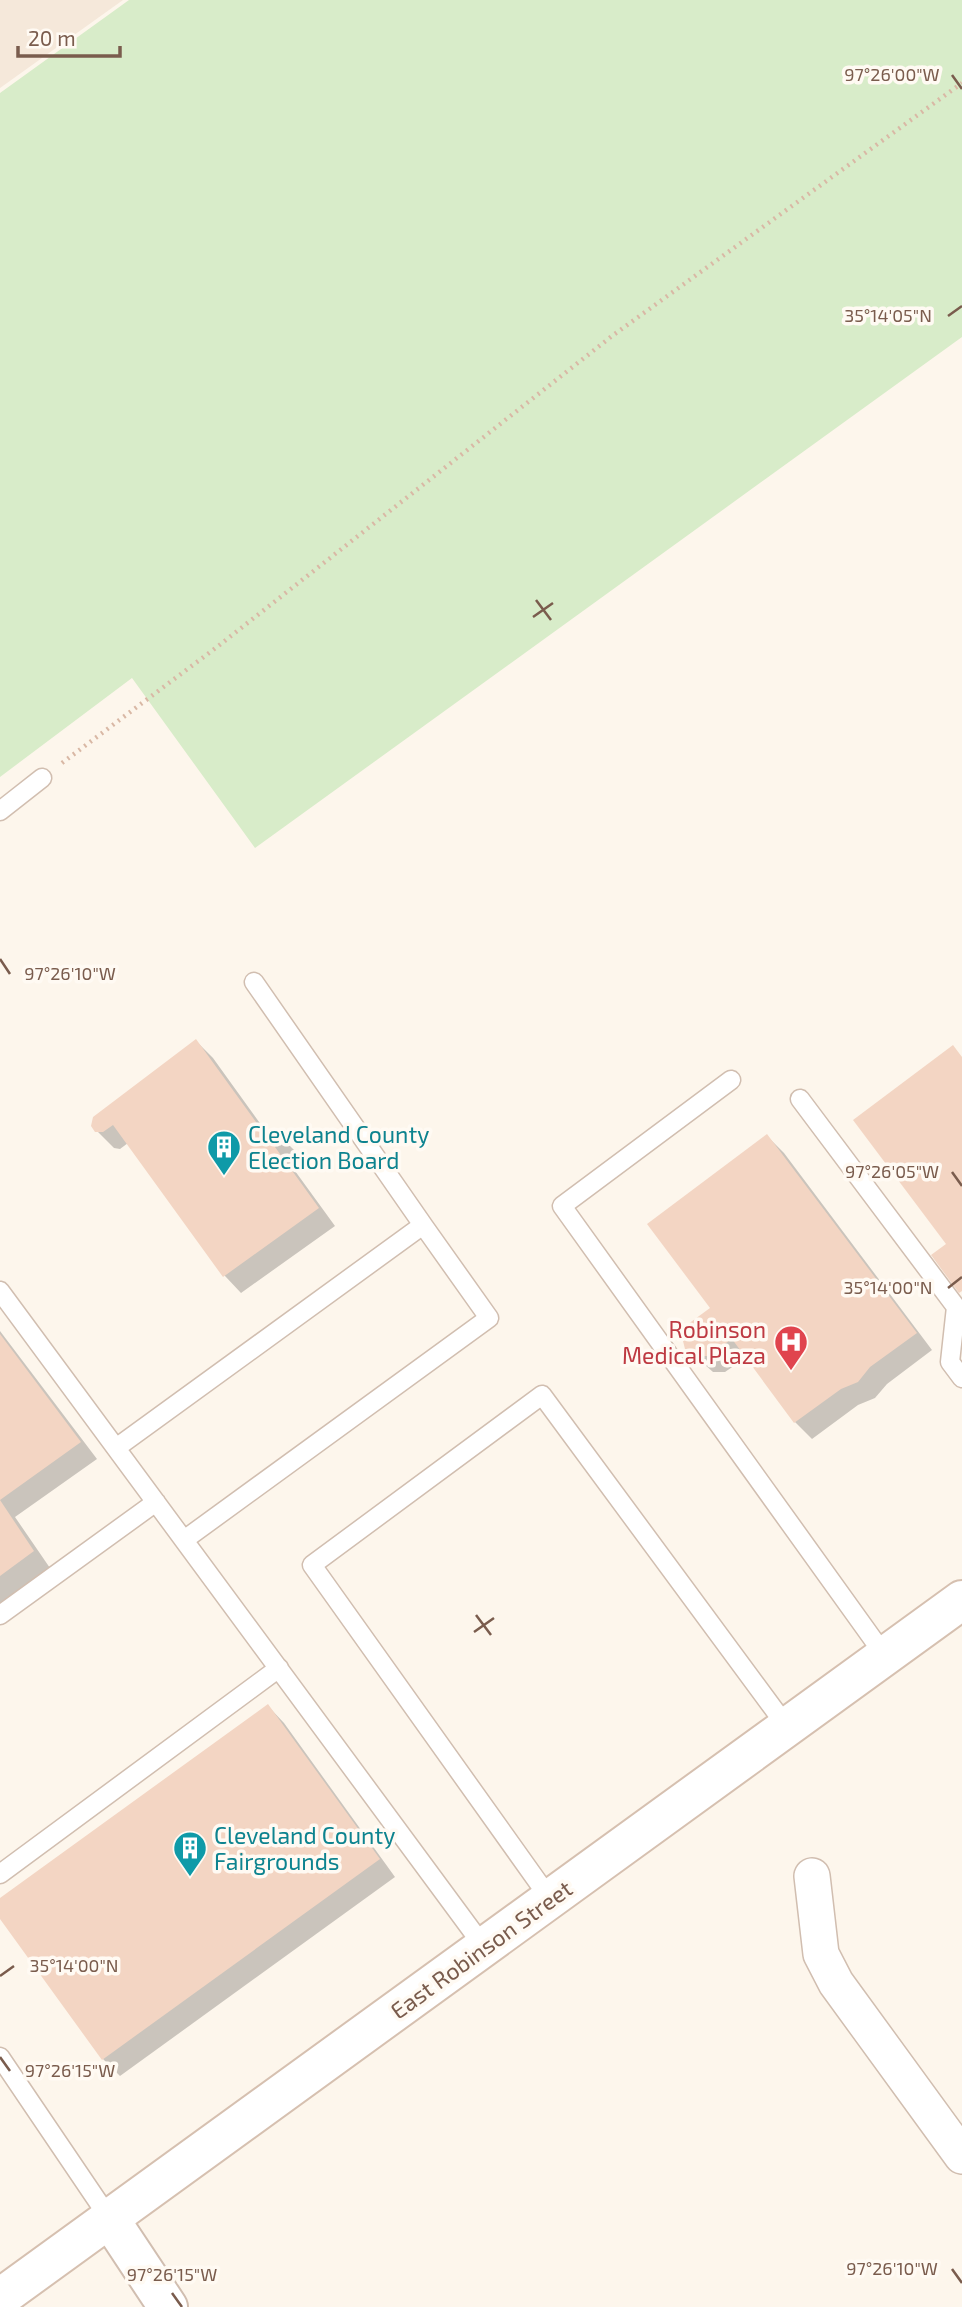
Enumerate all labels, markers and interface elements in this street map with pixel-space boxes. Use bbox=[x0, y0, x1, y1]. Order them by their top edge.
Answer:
scale bar bbox=[18, 14, 119, 58]
text: 20 m bbox=[28, 25, 76, 50]
text: 97°26'00"W bbox=[844, 63, 940, 85]
text: 35°14'05"N bbox=[844, 304, 932, 326]
text: 97°26'10"W bbox=[24, 962, 116, 984]
place label: Cleveland County Election Board bbox=[248, 1120, 429, 1174]
building icon: Cleveland County Election Board bbox=[205, 1128, 243, 1177]
text: 97°26'05"W bbox=[845, 1160, 939, 1182]
text: 35°14'00"N bbox=[844, 1276, 932, 1298]
place label: Robinson Medical Plaza bbox=[622, 1315, 766, 1369]
hospital icon: Robinson Medical Plaza bbox=[772, 1323, 810, 1372]
place label: Cleveland County Fairgrounds bbox=[214, 1821, 395, 1875]
building icon: Cleveland County Fairgrounds bbox=[171, 1829, 209, 1878]
street label: East Robinson Street bbox=[385, 1874, 577, 2024]
text: 35°14'00"N bbox=[30, 1954, 118, 1976]
text: 97°26'15"W bbox=[25, 2059, 115, 2081]
text: 97°26'10"W bbox=[846, 2257, 938, 2279]
text: 97°26'15"W bbox=[127, 2263, 217, 2285]

